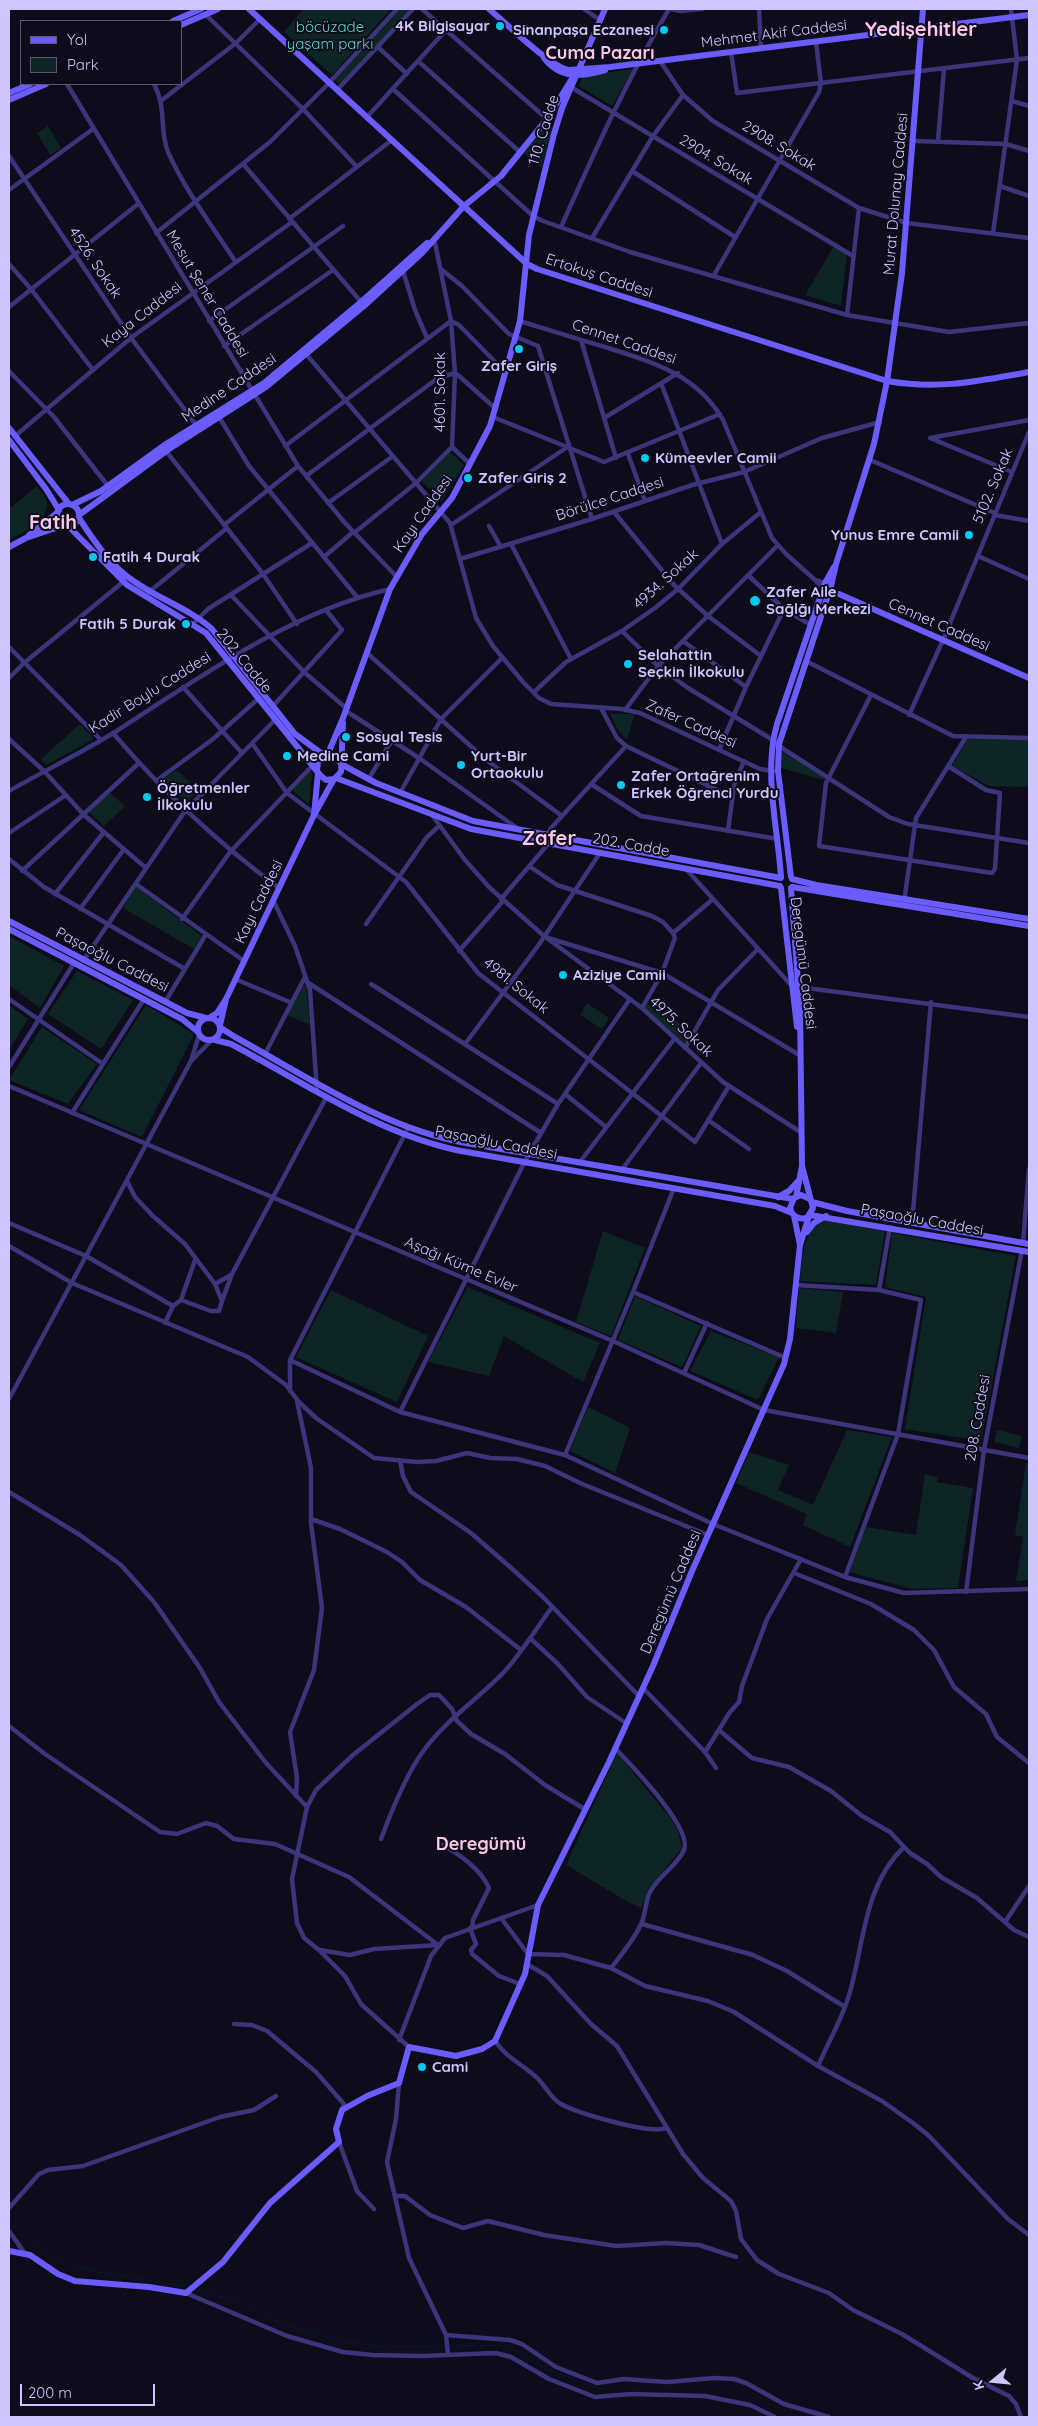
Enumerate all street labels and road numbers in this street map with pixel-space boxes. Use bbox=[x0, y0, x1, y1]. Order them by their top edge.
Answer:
street label: Mehmet Akif Caddesi bbox=[700, 16, 848, 52]
street label: 110. Cadde bbox=[525, 93, 563, 167]
street label: Murat Dolunay Caddesi bbox=[880, 112, 912, 276]
street label: 2908. Sokak bbox=[739, 117, 819, 175]
street label: 2904. Sokak bbox=[676, 131, 756, 189]
street label: 4526. Sokak bbox=[65, 224, 125, 302]
street label: Mesut Şener Caddesi bbox=[162, 227, 252, 361]
street label: Ertokuş Caddesi bbox=[543, 250, 655, 302]
street label: Kaya Caddesi bbox=[98, 278, 186, 352]
street label: Cennet Caddesi bbox=[570, 316, 678, 368]
street label: Medine Caddesi bbox=[178, 350, 280, 426]
street label: 4601. Sokak bbox=[431, 352, 449, 432]
street label: 5102. Sokak bbox=[969, 446, 1017, 526]
street label: Kayı Caddesi bbox=[390, 472, 456, 556]
street label: Börülce Caddesi bbox=[554, 473, 666, 525]
street label: 4934. Sokak bbox=[630, 545, 702, 613]
street label: Cennet Caddesi bbox=[886, 595, 992, 655]
street label: 202. Cadde bbox=[212, 625, 276, 697]
street label: Kadir Boylu Caddesi bbox=[86, 648, 214, 738]
street label: Zafer Caddesi bbox=[643, 696, 739, 752]
street label: 202. Cadde bbox=[591, 829, 671, 861]
street label: Kayı Caddesi bbox=[231, 857, 287, 947]
street label: Deregümü Caddesi bbox=[786, 896, 820, 1030]
street label: Paşaoğlu Caddesi bbox=[53, 924, 171, 996]
street label: 4981. Sokak bbox=[480, 954, 552, 1018]
street label: 4975. Sokak bbox=[645, 993, 717, 1061]
street label: Paşaoğlu Caddesi bbox=[433, 1122, 559, 1164]
street label: Paşaoğlu Caddesi bbox=[859, 1200, 985, 1240]
street label: Aşağı Küme Evler bbox=[402, 1233, 520, 1297]
street label: 208. Caddesi bbox=[962, 1373, 994, 1463]
street label: Deregümü Caddesi bbox=[637, 1527, 705, 1657]

